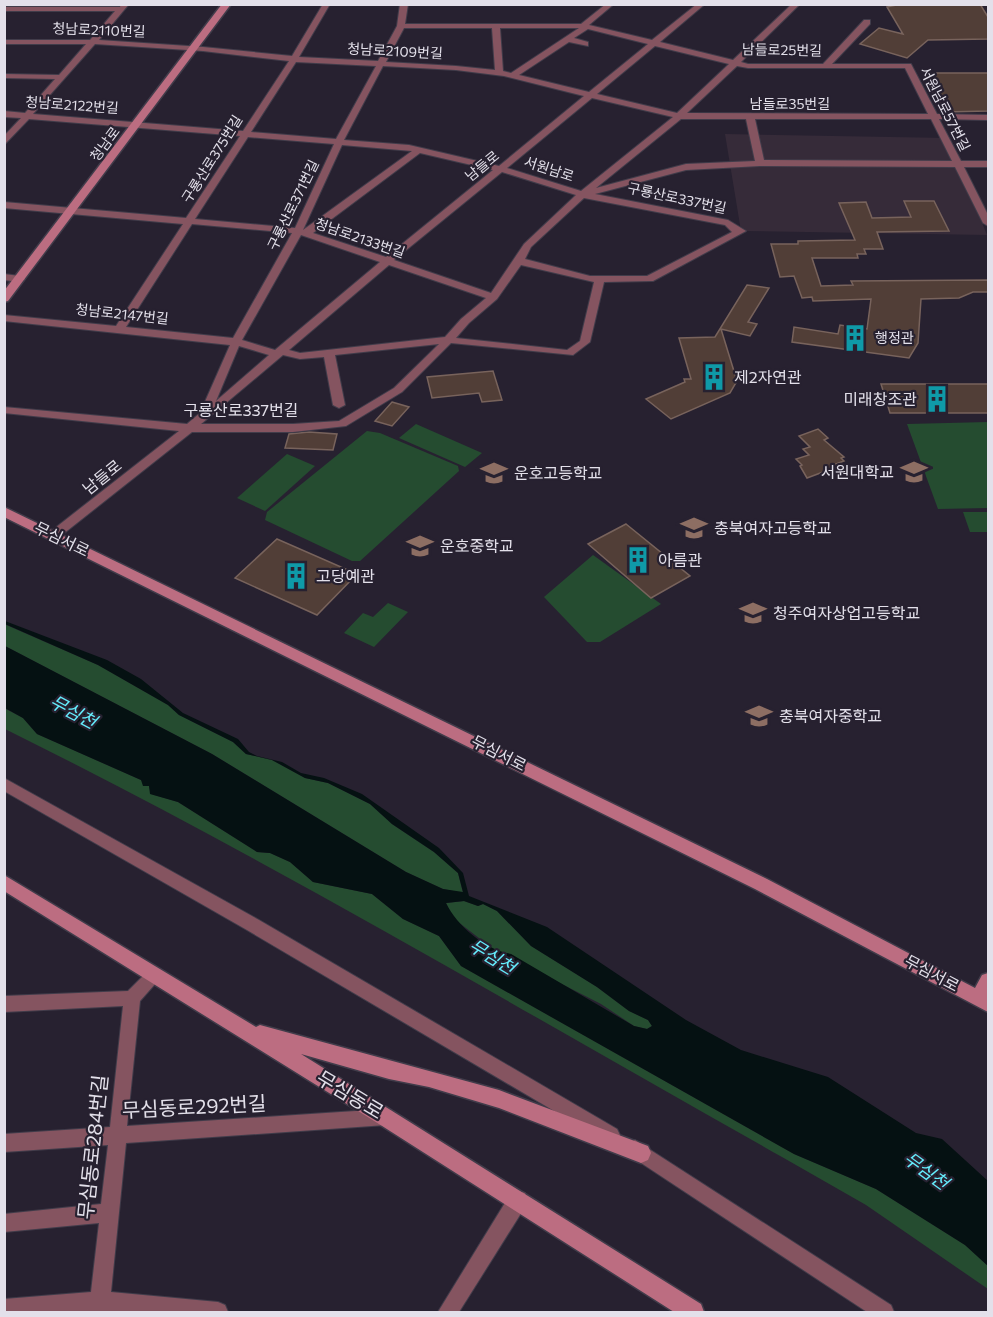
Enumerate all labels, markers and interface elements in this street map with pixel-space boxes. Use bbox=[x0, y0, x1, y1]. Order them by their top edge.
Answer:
street label: 청남로2110번길 bbox=[52, 19, 146, 40]
street label: 청남로2109번길 bbox=[347, 40, 443, 61]
street label: 남들로25번길 bbox=[742, 40, 822, 59]
street label: 서원남로57번길 bbox=[917, 64, 974, 154]
street label: 청남로2122번길 bbox=[25, 93, 119, 116]
street label: 남들로35번길 bbox=[750, 95, 830, 112]
street label: 구룡산로375번길 bbox=[178, 112, 245, 206]
street label: 청남로 bbox=[86, 123, 123, 164]
street label: 남들로 bbox=[461, 147, 502, 184]
street label: 서원남로 bbox=[522, 152, 576, 185]
street label: 구룡산로371번길 bbox=[263, 157, 322, 253]
street label: 구룡산로337번길 bbox=[626, 179, 728, 216]
street label: 청남로2133번길 bbox=[313, 214, 407, 261]
street label: 청남로2147번길 bbox=[75, 300, 170, 327]
building icon: 행정관 bbox=[840, 323, 870, 353]
place label: 행정관 bbox=[875, 329, 914, 346]
building icon: 제2자연관 bbox=[699, 362, 729, 392]
place label: 제2자연관 bbox=[734, 367, 802, 386]
building icon: 미래창조관 bbox=[922, 384, 952, 414]
place label: 미래창조관 bbox=[843, 389, 917, 408]
street label: 구룡산로337번길 bbox=[184, 400, 298, 419]
street label: 남들로 bbox=[79, 455, 125, 498]
school or university icon: 서원대학교 bbox=[899, 457, 929, 487]
school or university icon: 운호고등학교 bbox=[479, 458, 509, 488]
place label: 서원대학교 bbox=[820, 462, 894, 481]
place label: 운호고등학교 bbox=[514, 463, 602, 482]
school or university icon: 충북여자고등학교 bbox=[679, 513, 709, 543]
street label: 무심서로 bbox=[32, 517, 93, 560]
place label: 충북여자고등학교 bbox=[714, 518, 832, 537]
school or university icon: 운호중학교 bbox=[405, 531, 435, 561]
place label: 운호중학교 bbox=[440, 536, 514, 555]
building icon: 아름관 bbox=[623, 545, 653, 575]
place label: 아름관 bbox=[658, 550, 702, 569]
building icon: 고당예관 bbox=[281, 561, 311, 591]
place label: 고당예관 bbox=[316, 566, 375, 585]
school or university icon: 청주여자상업고등학교 bbox=[738, 598, 768, 628]
place label: 청주여자상업고등학교 bbox=[773, 603, 920, 622]
water label: 무심천 bbox=[46, 690, 103, 734]
school or university icon: 충북여자중학교 bbox=[744, 701, 774, 731]
place label: 충북여자중학교 bbox=[779, 706, 882, 725]
street label: 무심서로 bbox=[469, 731, 530, 775]
water label: 무심천 bbox=[466, 934, 522, 980]
street label: 무심서로 bbox=[902, 950, 963, 995]
street label: 무심동로 bbox=[313, 1065, 388, 1123]
street label: 무심동로284번길 bbox=[72, 1073, 112, 1221]
street label: 무심동로292번길 bbox=[121, 1090, 267, 1122]
water label: 무심천 bbox=[900, 1147, 955, 1195]

